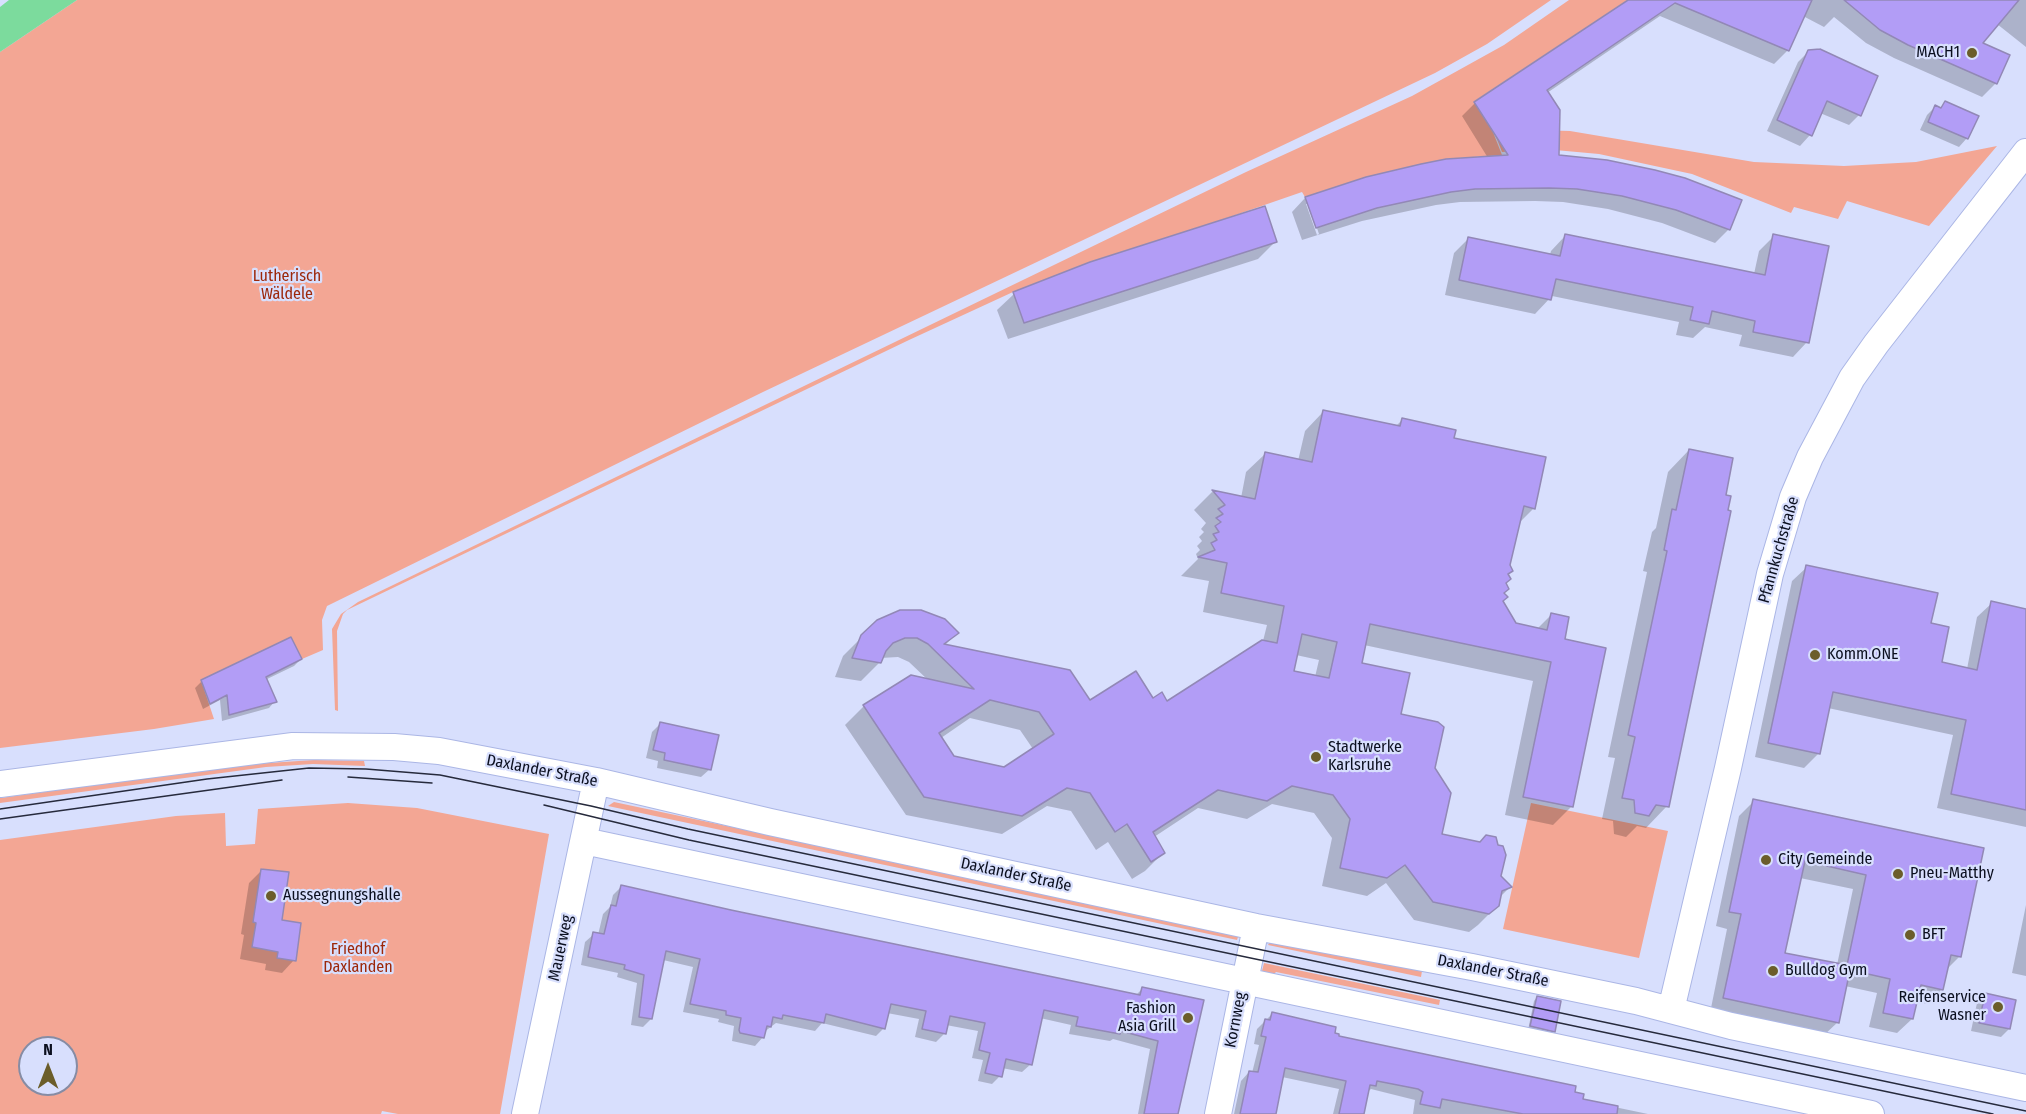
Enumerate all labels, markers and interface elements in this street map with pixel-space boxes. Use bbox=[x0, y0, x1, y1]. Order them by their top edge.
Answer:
place label: MACH1 bbox=[1916, 43, 1960, 63]
marker: MACH1 bbox=[1965, 46, 1979, 60]
park label: Lutherisch Wäldele bbox=[253, 267, 321, 305]
street label: Pfannkuchstraße bbox=[1755, 494, 1803, 606]
place label: Komm.ONE bbox=[1827, 645, 1899, 665]
marker: Komm.ONE bbox=[1808, 648, 1822, 662]
place label: Stadtwerke Karlsruhe bbox=[1328, 738, 1402, 776]
marker: Stadtwerke Karlsruhe bbox=[1309, 750, 1323, 764]
street label: Daxlander Straße bbox=[485, 751, 599, 791]
place label: City Gemeinde bbox=[1778, 850, 1872, 870]
marker: City Gemeinde bbox=[1759, 853, 1773, 867]
street label: Daxlander Straße bbox=[959, 854, 1073, 896]
place label: Pneu-Matthy bbox=[1910, 864, 1994, 884]
marker: Pneu-Matthy bbox=[1891, 867, 1905, 881]
place label: Aussegnungshalle bbox=[283, 886, 401, 906]
marker: Aussegnungshalle bbox=[264, 889, 278, 903]
street label: Mauerweg bbox=[545, 913, 577, 983]
place label: BFT bbox=[1922, 925, 1945, 945]
marker: BFT bbox=[1903, 928, 1917, 942]
park label: Friedhof Daxlanden bbox=[323, 940, 393, 978]
street label: Daxlander Straße bbox=[1436, 951, 1550, 991]
place label: Bulldog Gym bbox=[1785, 961, 1867, 981]
marker: Bulldog Gym bbox=[1766, 964, 1780, 978]
place label: Reifenservice Wasner bbox=[1899, 988, 1986, 1026]
street label: Kornweg bbox=[1221, 990, 1251, 1050]
place label: Fashion Asia Grill bbox=[1118, 999, 1176, 1037]
marker: Reifenservice Wasner bbox=[1991, 1000, 2005, 1014]
marker: Fashion Asia Grill bbox=[1181, 1011, 1195, 1025]
north arrow bbox=[18, 1036, 78, 1096]
text: N bbox=[43, 1040, 53, 1059]

